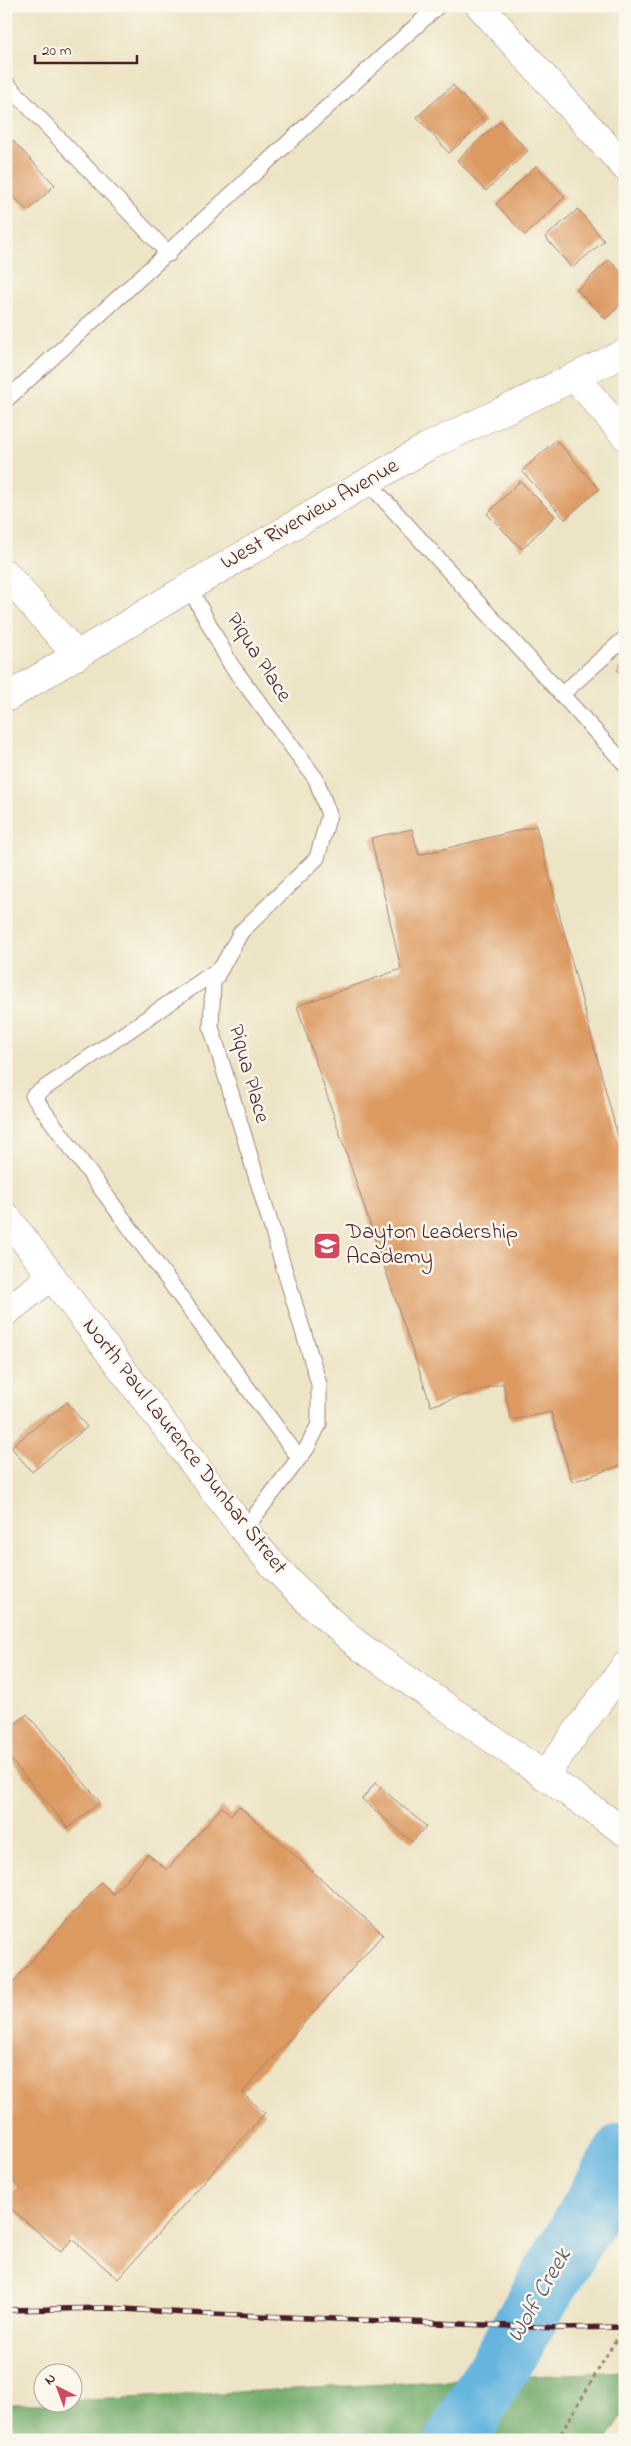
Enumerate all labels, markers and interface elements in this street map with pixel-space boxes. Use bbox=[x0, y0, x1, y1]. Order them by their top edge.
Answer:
scale bar bbox=[35, 32, 138, 64]
text: 20 m bbox=[42, 40, 72, 62]
street label: West Riverview Avenue bbox=[215, 451, 405, 579]
street label: Piqua Place bbox=[217, 607, 299, 709]
street label: Piqua Place bbox=[219, 1021, 277, 1127]
place label: Dayton Leadership Academy bbox=[345, 1217, 518, 1275]
school or university icon: Dayton Leadership Academy bbox=[312, 1231, 342, 1261]
street label: North Paul Laurence Dunbar Street bbox=[74, 1312, 295, 1582]
water label: Wolf Creek bbox=[499, 2241, 582, 2350]
north arrow bbox=[32, 2364, 82, 2414]
text: N bbox=[40, 2368, 61, 2390]

